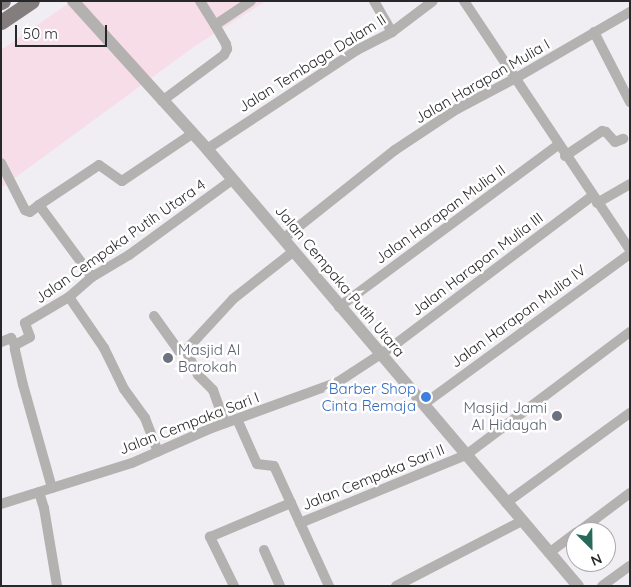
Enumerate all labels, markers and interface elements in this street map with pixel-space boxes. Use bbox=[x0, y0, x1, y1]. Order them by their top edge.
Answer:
street label: Jalan Tembaga Dalam II bbox=[235, 10, 389, 116]
scale bar bbox=[18, 15, 110, 47]
text: 50 m bbox=[23, 24, 58, 43]
street label: Jalan Harapan Mulia I bbox=[411, 35, 553, 127]
street label: Jalan Harapan Mulia II bbox=[371, 161, 509, 267]
street label: Jalan Cempaka Putih Utara 4 bbox=[31, 175, 209, 307]
street label: Jalan Cempaka Putih Utara bbox=[271, 202, 409, 360]
street label: Jalan Harapan Mulia III bbox=[407, 209, 547, 319]
street label: Jalan Harapan Mulia IV bbox=[447, 261, 589, 371]
place label: Masjid Al Barokah bbox=[178, 340, 240, 375]
marker: Masjid Al Barokah bbox=[162, 352, 174, 364]
place label: Barber Shop Cinta Remaja bbox=[322, 379, 416, 414]
street label: Jalan Cempaka Sari I bbox=[116, 388, 262, 458]
marker: Barber Shop Cinta Remaja bbox=[420, 391, 432, 403]
place label: Masjid Jami Al Hidayah bbox=[463, 398, 547, 433]
marker: Masjid Jami Al Hidayah bbox=[551, 410, 563, 422]
street label: Jalan Cempaka Sari II bbox=[299, 440, 447, 514]
north arrow bbox=[566, 522, 616, 572]
text: N bbox=[588, 550, 605, 570]

